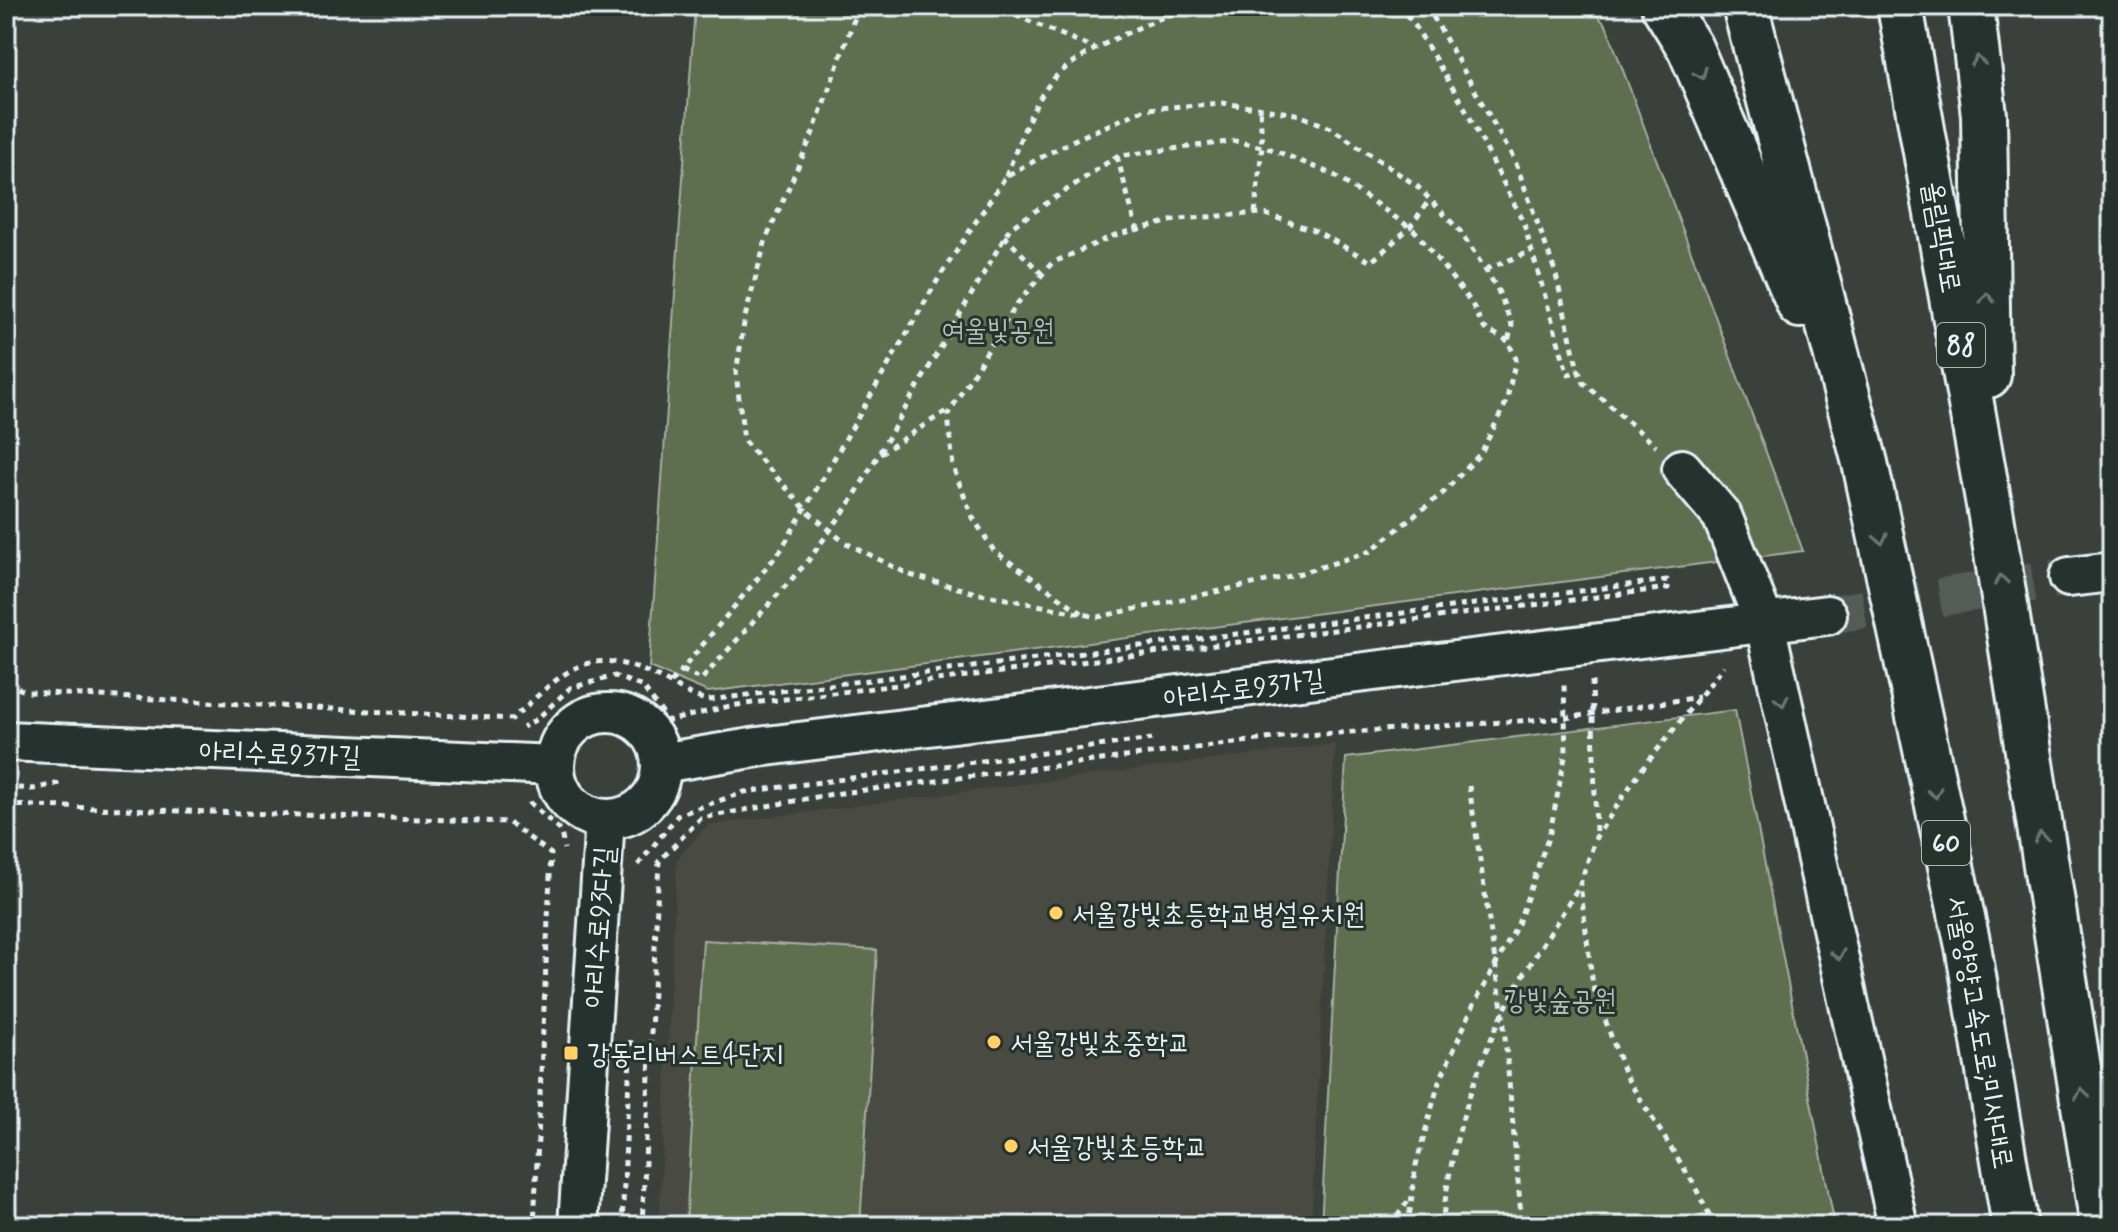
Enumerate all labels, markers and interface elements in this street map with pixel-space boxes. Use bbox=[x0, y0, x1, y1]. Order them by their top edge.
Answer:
one-way arrow bbox=[1970, 54, 1987, 67]
one-way arrow bbox=[1691, 66, 1707, 80]
street label: 올림픽대로 bbox=[1913, 179, 1969, 296]
one-way arrow bbox=[1978, 291, 1996, 304]
park label: 여울빛공원 bbox=[942, 313, 1054, 350]
road number: 88 bbox=[1937, 323, 1985, 367]
one-way arrow bbox=[1872, 532, 1889, 545]
one-way arrow bbox=[1993, 573, 2010, 587]
street label: 아리수로93가길 bbox=[1162, 662, 1327, 719]
one-way arrow bbox=[1773, 693, 1790, 707]
street label: 아리수로93가길 bbox=[199, 734, 361, 777]
one-way arrow bbox=[1926, 786, 1943, 800]
road number: 60 bbox=[1922, 821, 1970, 865]
one-way arrow bbox=[2033, 830, 2050, 844]
street label: 아리수로93다길 bbox=[576, 845, 625, 1009]
street label: 서울양양고속도로;미사대로 bbox=[1936, 893, 2021, 1172]
place label: 서울강빛초등학교병설유치원 bbox=[1072, 897, 1365, 934]
marker: 서울강빛초등학교병설유치원 bbox=[1047, 904, 1065, 922]
one-way arrow bbox=[1829, 947, 1846, 961]
park label: 강빛숲공원 bbox=[1504, 983, 1616, 1020]
place label: 서울강빛초중학교 bbox=[1010, 1026, 1190, 1063]
marker: 서울강빛초중학교 bbox=[985, 1033, 1003, 1051]
place label: 강동리버스트4단지 bbox=[587, 1037, 784, 1074]
marker: 강동리버스트4단지 bbox=[562, 1044, 580, 1062]
one-way arrow bbox=[2074, 1087, 2091, 1101]
place label: 서울강빛초등학교 bbox=[1027, 1130, 1207, 1167]
marker: 서울강빛초등학교 bbox=[1002, 1137, 1020, 1155]

